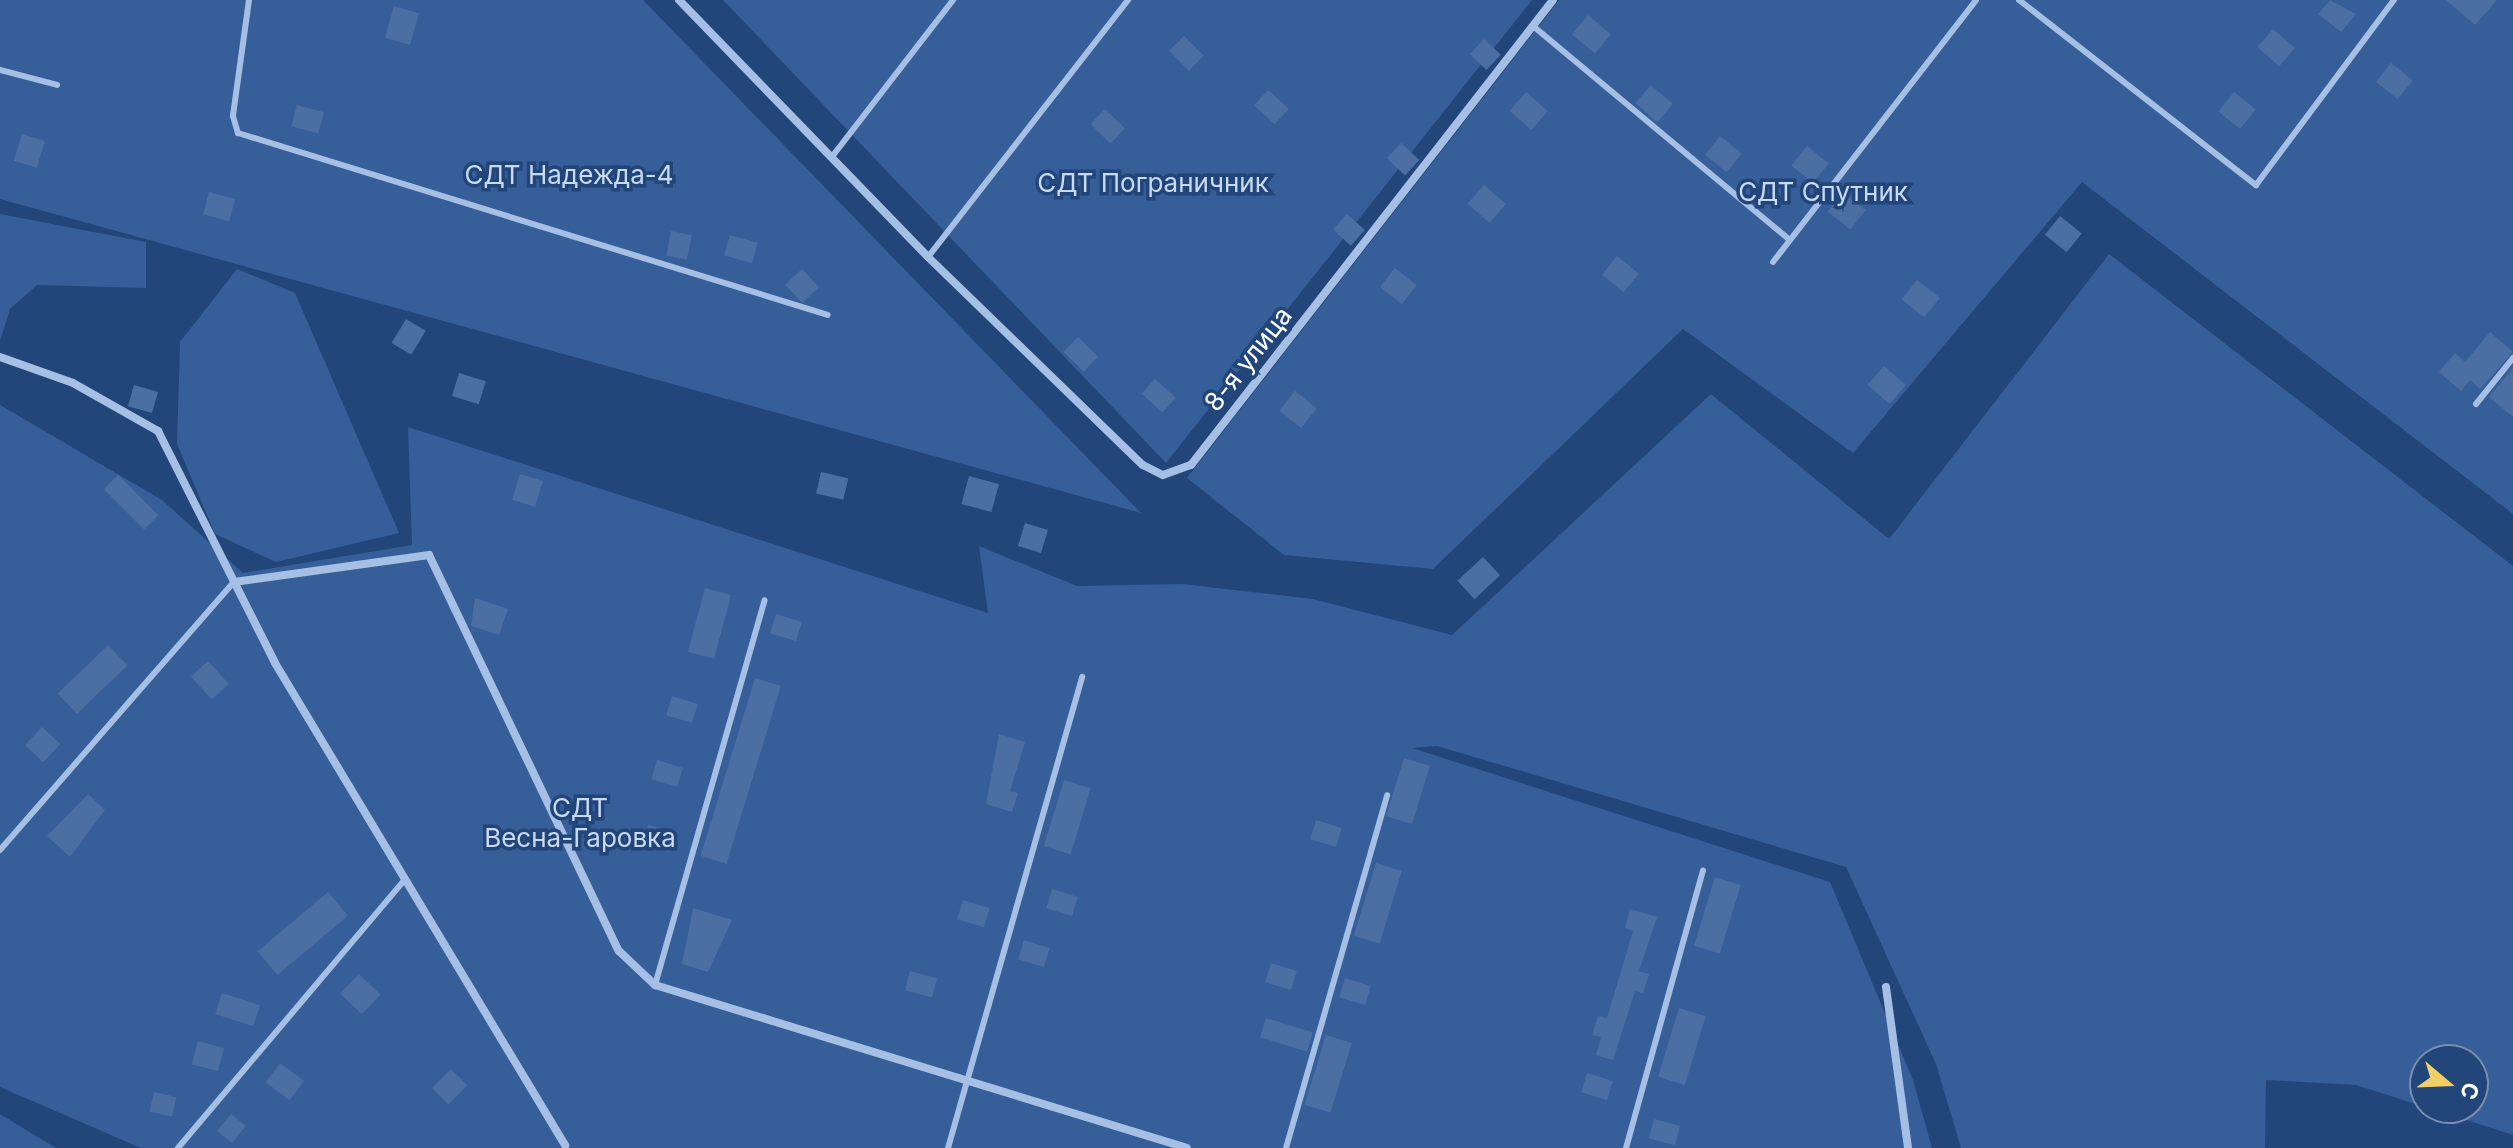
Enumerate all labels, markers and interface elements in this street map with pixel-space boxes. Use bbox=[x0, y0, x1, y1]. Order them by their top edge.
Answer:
park label: СДТ Надежда-4 bbox=[464, 159, 674, 191]
park label: СДТ Пограничник bbox=[1037, 167, 1269, 199]
park label: СДТ Спутник bbox=[1738, 176, 1908, 208]
street label: 8-я улица bbox=[1198, 301, 1298, 417]
park label: СДТ Весна-Гаровка bbox=[484, 792, 676, 854]
north arrow bbox=[2409, 1044, 2489, 1124]
text: С bbox=[2455, 1079, 2485, 1103]

